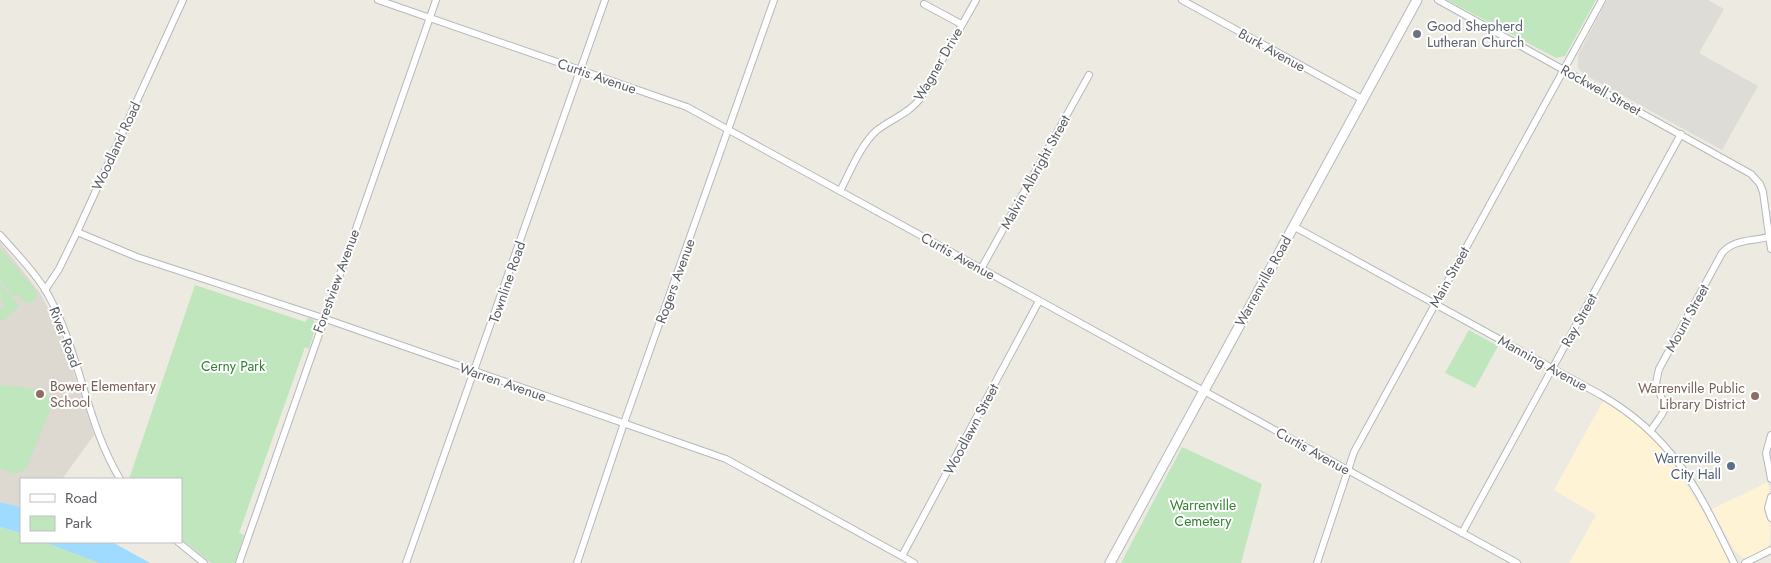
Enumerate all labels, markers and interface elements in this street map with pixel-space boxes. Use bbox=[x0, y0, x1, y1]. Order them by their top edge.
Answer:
place label: Good Shepherd Lutheran Church bbox=[1427, 16, 1524, 52]
street label: Burk Avenue bbox=[1235, 23, 1309, 77]
street label: Wagner Drive bbox=[909, 24, 967, 104]
marker: Good Shepherd Lutheran Church bbox=[1411, 28, 1423, 40]
street label: Curtis Avenue bbox=[555, 53, 639, 99]
street label: Rockwell Street bbox=[1557, 60, 1645, 121]
street label: Woodland Road bbox=[87, 98, 145, 194]
street label: Malvin Albright Street bbox=[995, 111, 1075, 233]
street label: Forestview Avenue bbox=[308, 226, 364, 336]
street label: Curtis Avenue bbox=[917, 227, 999, 285]
street label: Warrenville Road bbox=[1230, 232, 1296, 330]
street label: Rogers Avenue bbox=[650, 236, 700, 326]
street label: Townline Road bbox=[484, 238, 530, 326]
street label: Main Street bbox=[1424, 242, 1474, 311]
street label: Mount Street bbox=[1660, 280, 1714, 355]
street label: Ray Street bbox=[1556, 289, 1602, 350]
street label: River Road bbox=[44, 304, 86, 370]
street label: Manning Avenue bbox=[1495, 330, 1591, 396]
park label: Cerny Park bbox=[201, 356, 266, 376]
street label: Warren Avenue bbox=[457, 358, 549, 406]
place label: Bower Elementary School bbox=[50, 376, 157, 412]
place label: Warrenville Public Library District bbox=[1638, 378, 1746, 414]
street label: Woodlawn Street bbox=[939, 379, 1004, 478]
marker: Bower Elementary School bbox=[34, 388, 46, 400]
marker: Warrenville Public Library District bbox=[1749, 390, 1761, 402]
street label: Curtis Avenue bbox=[1272, 422, 1354, 480]
place label: Warrenville City Hall bbox=[1654, 448, 1721, 484]
marker: Warrenville City Hall bbox=[1725, 460, 1737, 472]
legend bbox=[20, 478, 182, 543]
text: Road bbox=[65, 487, 97, 509]
park label: Warrenville Cemetery bbox=[1170, 495, 1236, 531]
text: Park bbox=[65, 512, 92, 534]

